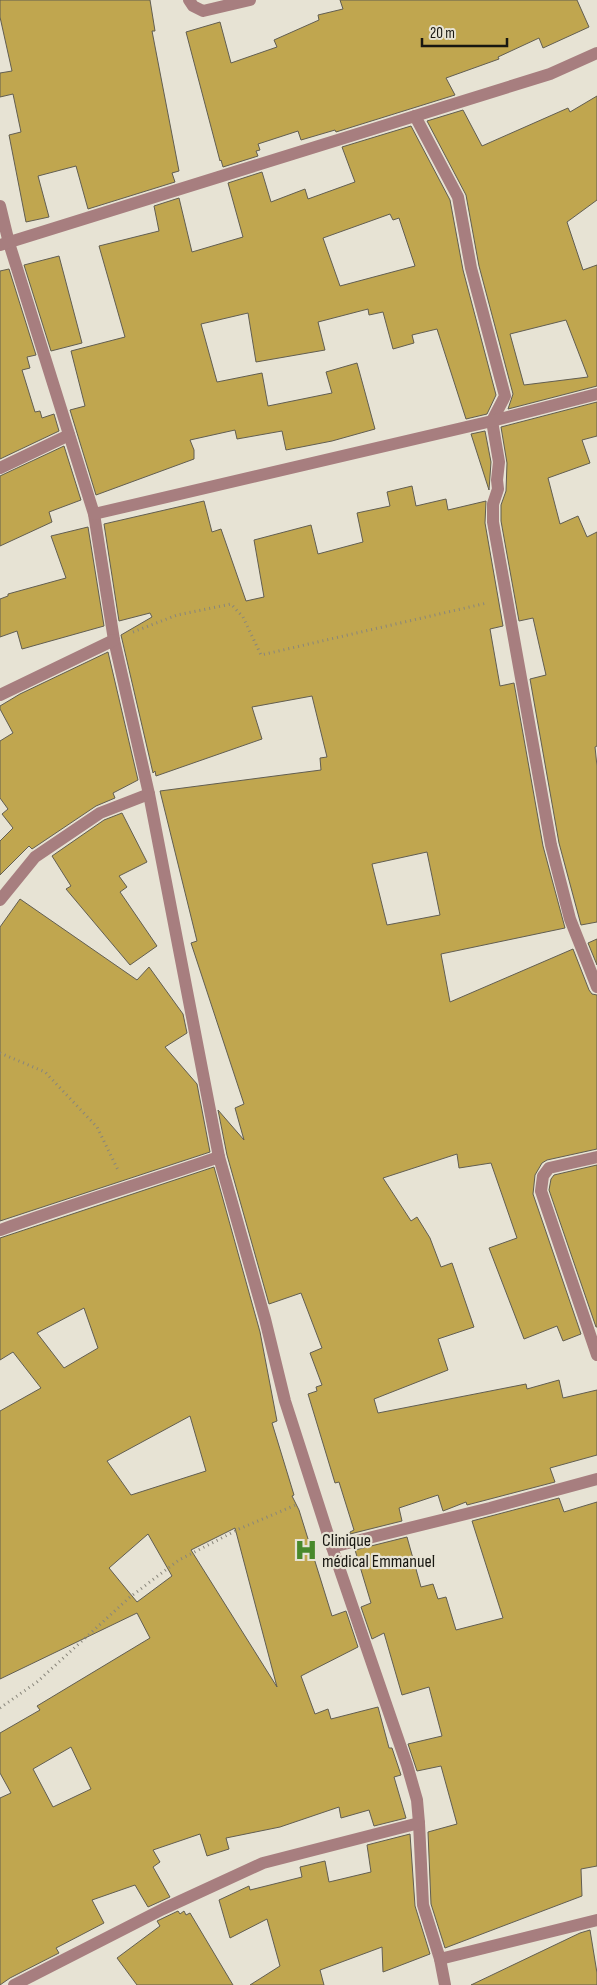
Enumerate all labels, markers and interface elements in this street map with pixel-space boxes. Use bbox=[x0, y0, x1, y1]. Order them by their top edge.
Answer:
scale bar bbox=[422, 15, 507, 47]
text: 20 m bbox=[430, 24, 455, 43]
place label: Clinique médical Emmanuel bbox=[322, 1530, 435, 1572]
hospital icon: Clinique médical Emmanuel bbox=[293, 1537, 319, 1563]

